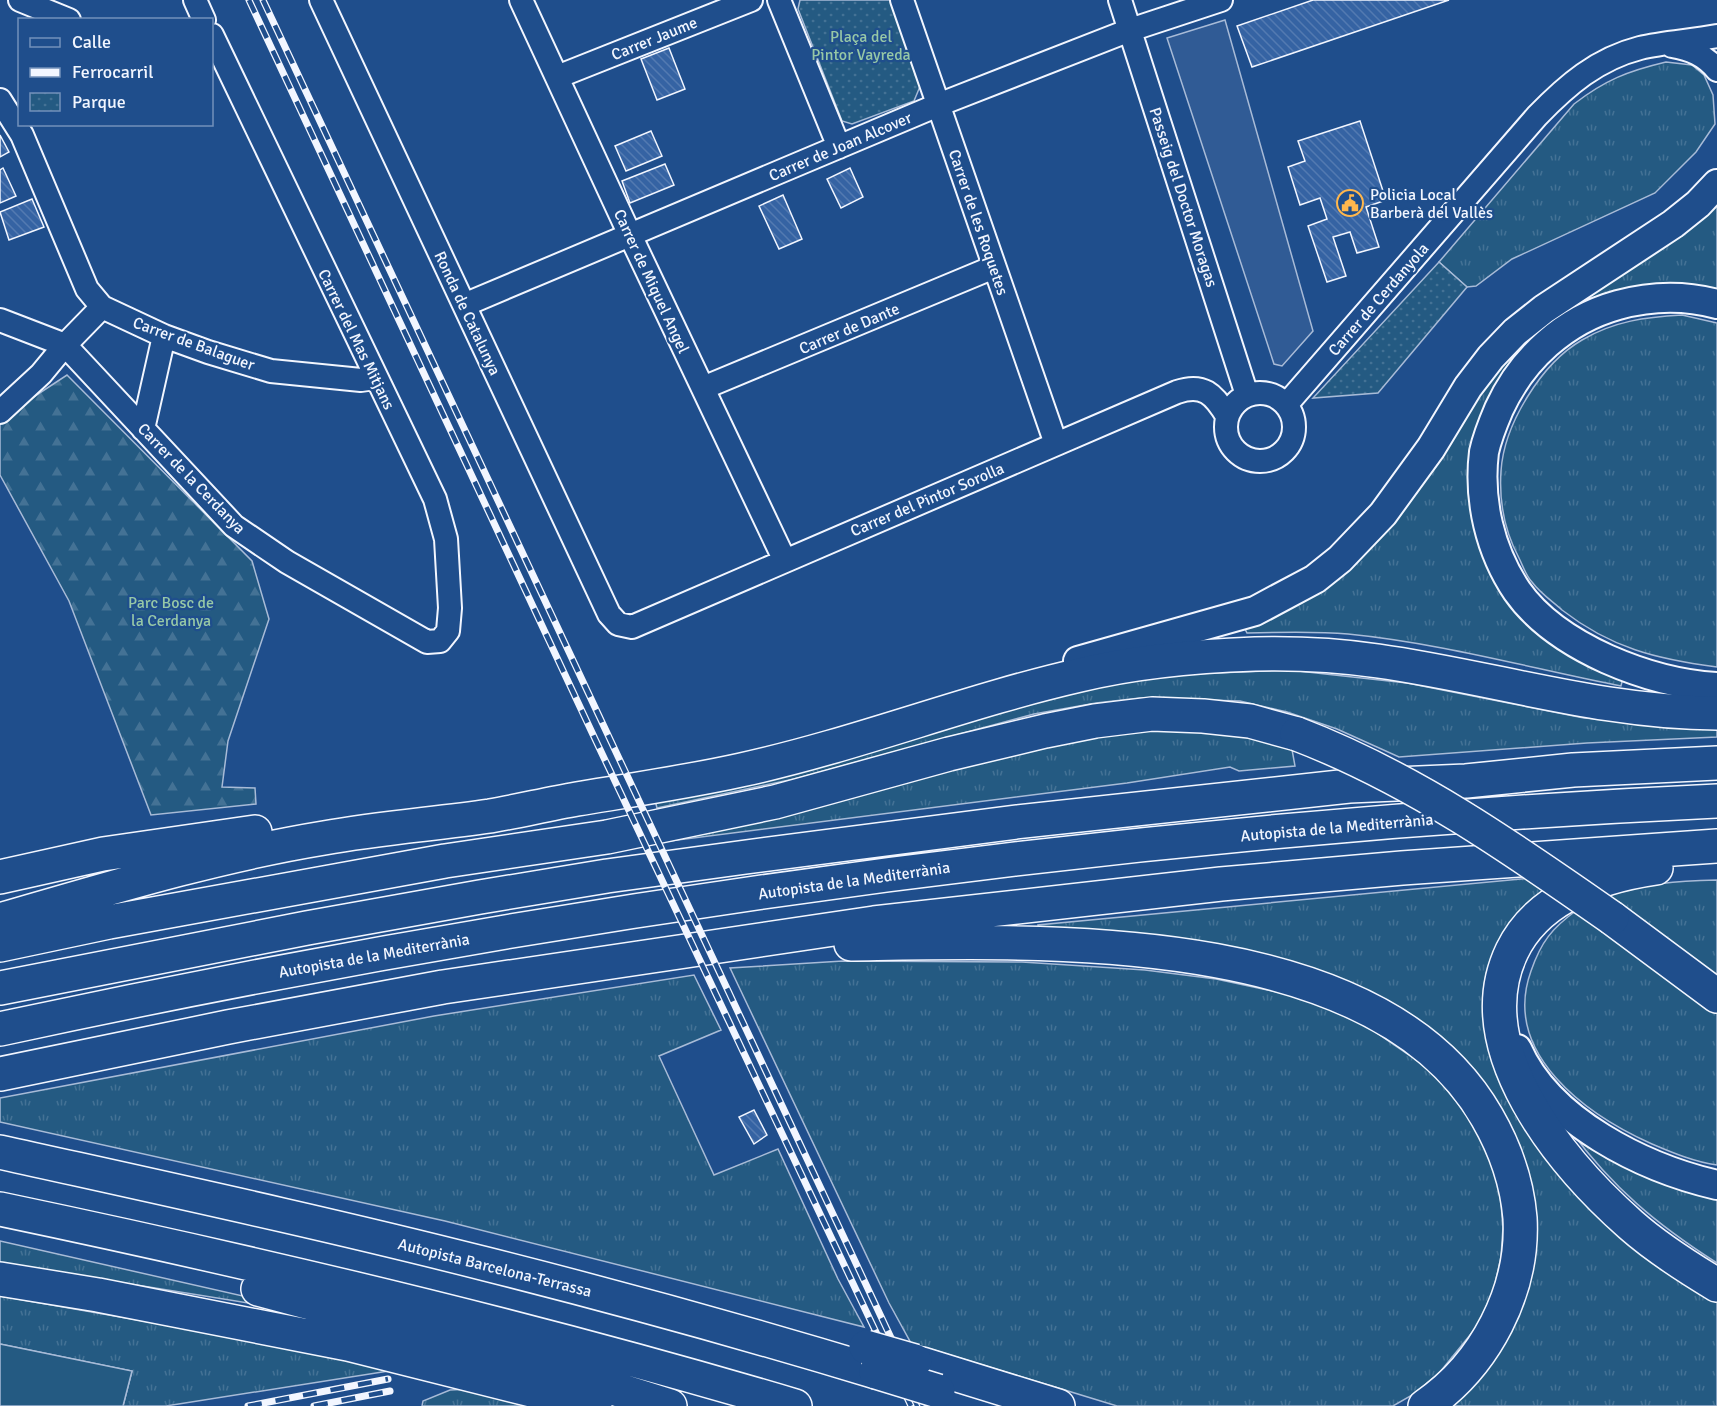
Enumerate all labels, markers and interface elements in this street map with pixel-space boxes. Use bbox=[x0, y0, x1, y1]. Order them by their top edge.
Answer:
street label: Carrer Jaume bbox=[608, 13, 700, 65]
legend bbox=[18, 18, 213, 126]
park label: Plaça del Pintor Vayreda bbox=[811, 27, 911, 65]
text: Calle bbox=[72, 31, 111, 53]
text: Ferrocarril bbox=[72, 61, 153, 83]
text: Parque bbox=[72, 91, 126, 113]
street label: Passeig del Doctor Moragas bbox=[1145, 105, 1222, 290]
street label: Carrer de Joan Alcover bbox=[766, 108, 915, 186]
street label: Carrer de les Roquetes bbox=[944, 147, 1012, 298]
place label: Policia Local Barberà del Vallès bbox=[1370, 185, 1493, 223]
public building icon: Policia Local Barberà del Vallès bbox=[1335, 188, 1365, 218]
street label: Carrer de Miquel Angel bbox=[609, 206, 693, 357]
street label: Carrer de Cerdanyola bbox=[1324, 239, 1433, 360]
street label: Ronda de Catalunya bbox=[430, 248, 505, 379]
street label: Carrer del Mas Mitjans bbox=[313, 266, 399, 413]
street label: Carrer de Dante bbox=[796, 299, 903, 359]
street label: Carrer de Balaguer bbox=[130, 313, 257, 375]
street label: Carrer de la Cerdanya bbox=[133, 419, 249, 538]
street label: Carrer del Pintor Sorolla bbox=[848, 458, 1007, 541]
park label: Parc Bosc de la Cerdanya bbox=[128, 593, 214, 631]
street label: Autopista de la Mediterrània bbox=[1240, 810, 1434, 846]
street label: Autopista de la Mediterrània bbox=[757, 858, 951, 904]
street label: Autopista de la Mediterrània bbox=[277, 929, 471, 983]
street label: Autopista Barcelona-Terrassa bbox=[396, 1234, 594, 1302]

